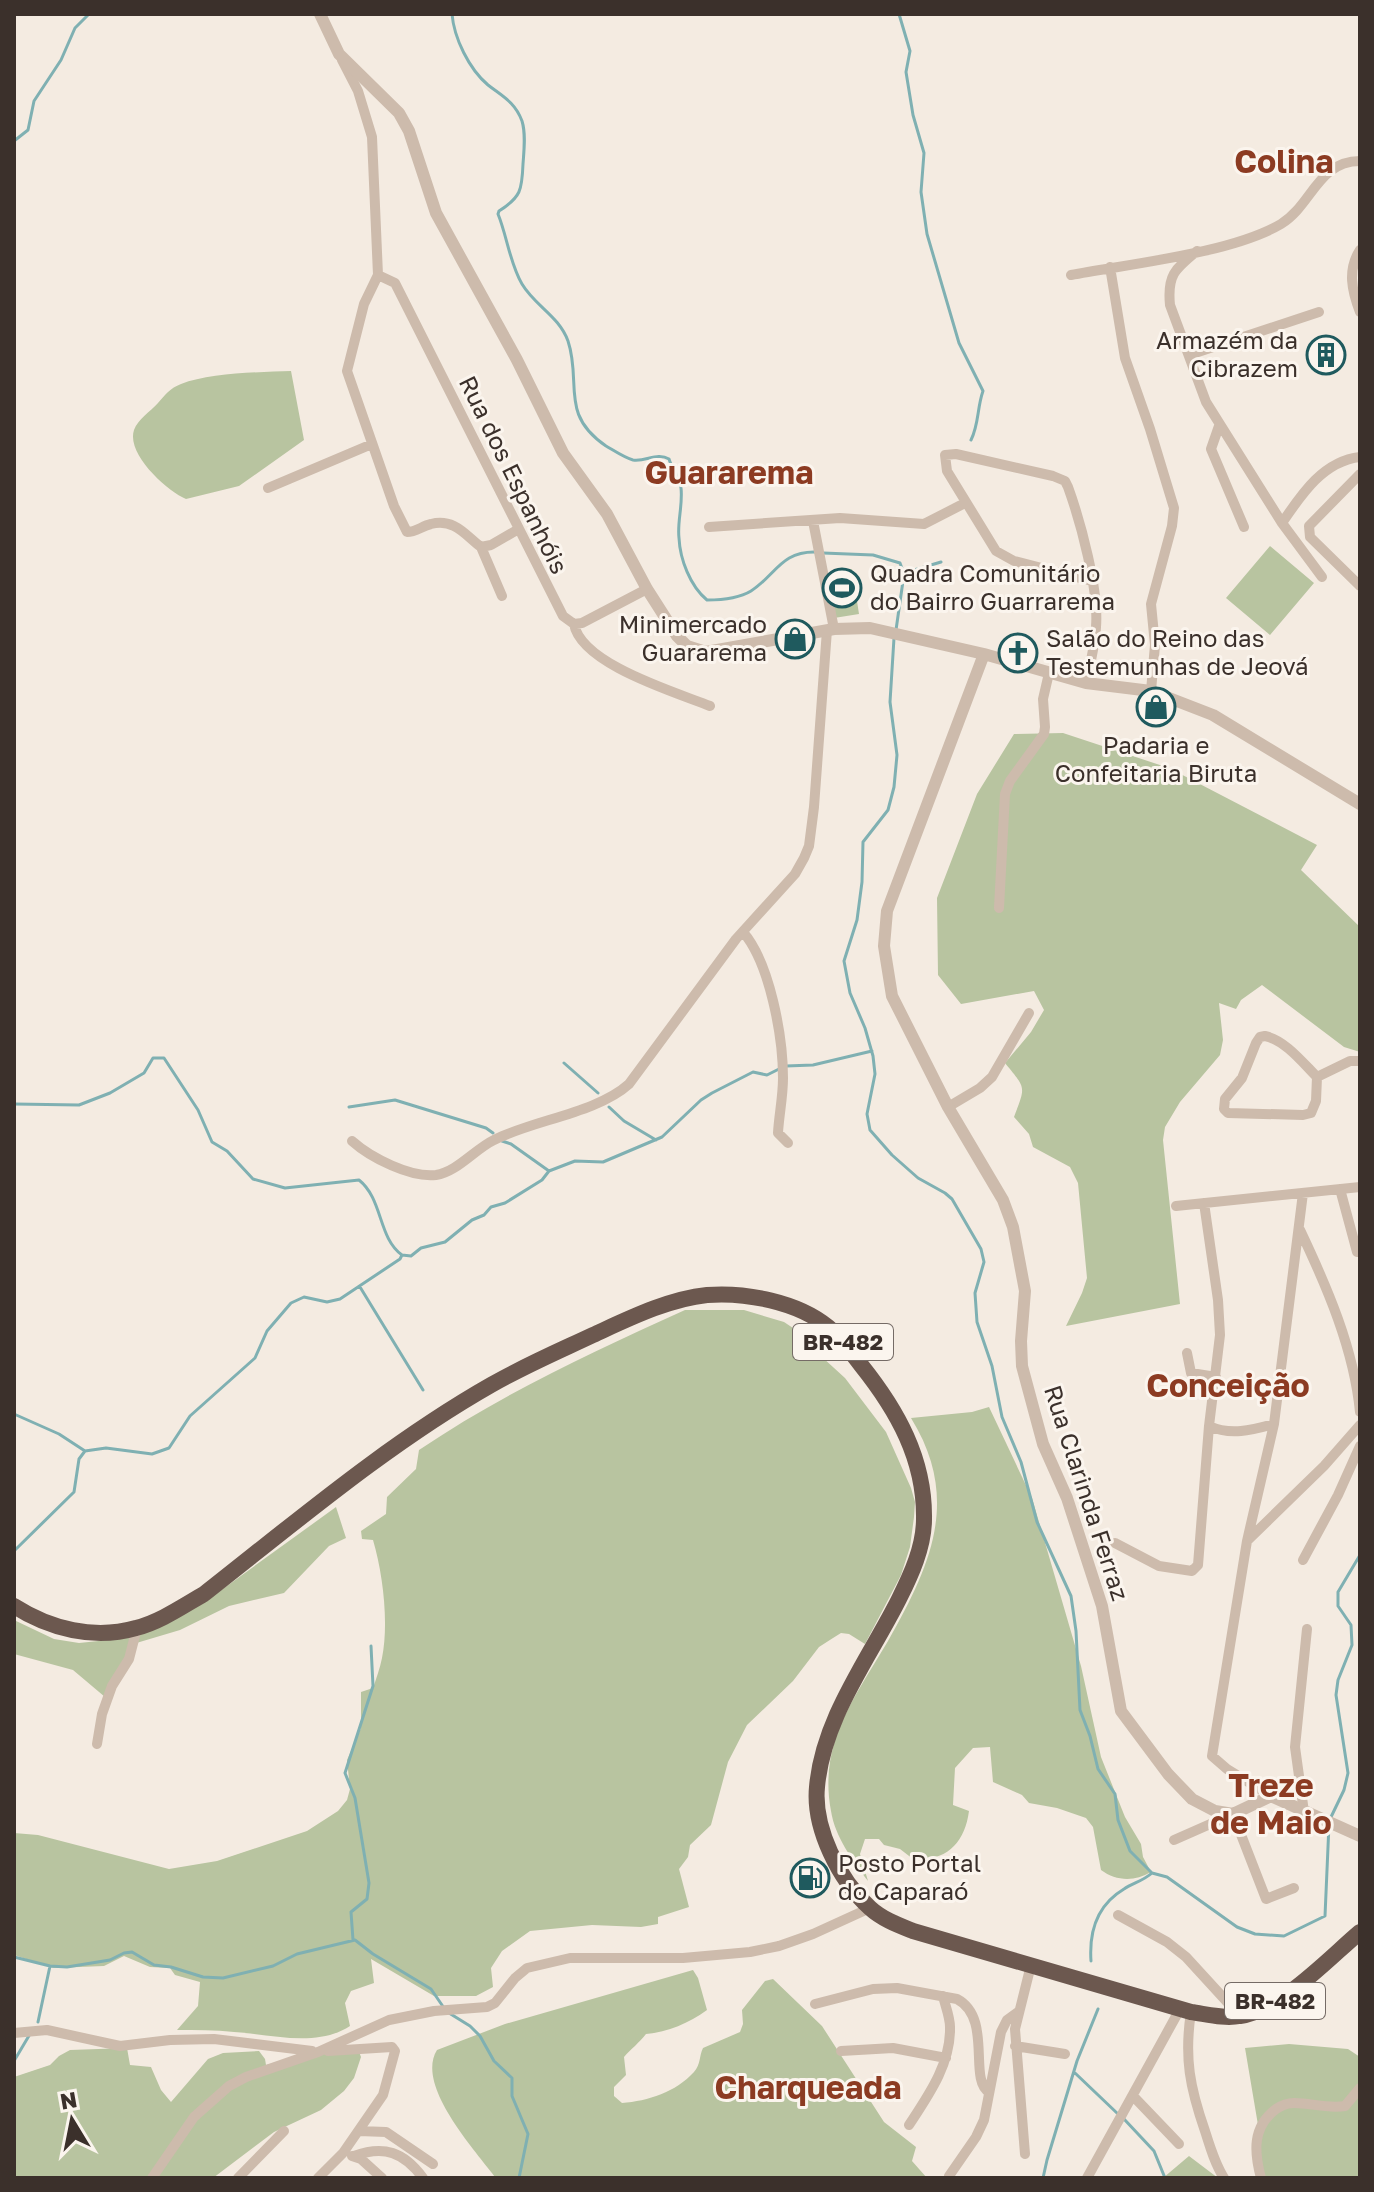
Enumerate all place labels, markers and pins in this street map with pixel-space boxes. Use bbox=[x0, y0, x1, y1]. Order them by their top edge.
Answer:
place label: Armazém da Cibrazem bbox=[1156, 325, 1298, 382]
building icon: Armazém da Cibrazem bbox=[1305, 334, 1347, 376]
place label: Quadra Comunitário do Bairro Guarrarema bbox=[870, 558, 1115, 615]
sports icon: Quadra Comunitário do Bairro Guarrarema bbox=[821, 567, 863, 609]
place label: Minimercado Guararema bbox=[619, 609, 767, 666]
shop icon: Minimercado Guararema bbox=[774, 618, 816, 660]
place label: Salão do Reino das Testemunhas de Jeová bbox=[1046, 623, 1309, 680]
church icon: Salão do Reino das Testemunhas de Jeová bbox=[997, 632, 1039, 674]
shop icon: Padaria e Confeitaria Biruta bbox=[1135, 686, 1177, 728]
place label: Padaria e Confeitaria Biruta bbox=[1055, 730, 1257, 787]
place label: Posto Portal do Caparaó bbox=[838, 1848, 981, 1905]
fuel station icon: Posto Portal do Caparaó bbox=[789, 1857, 831, 1899]

